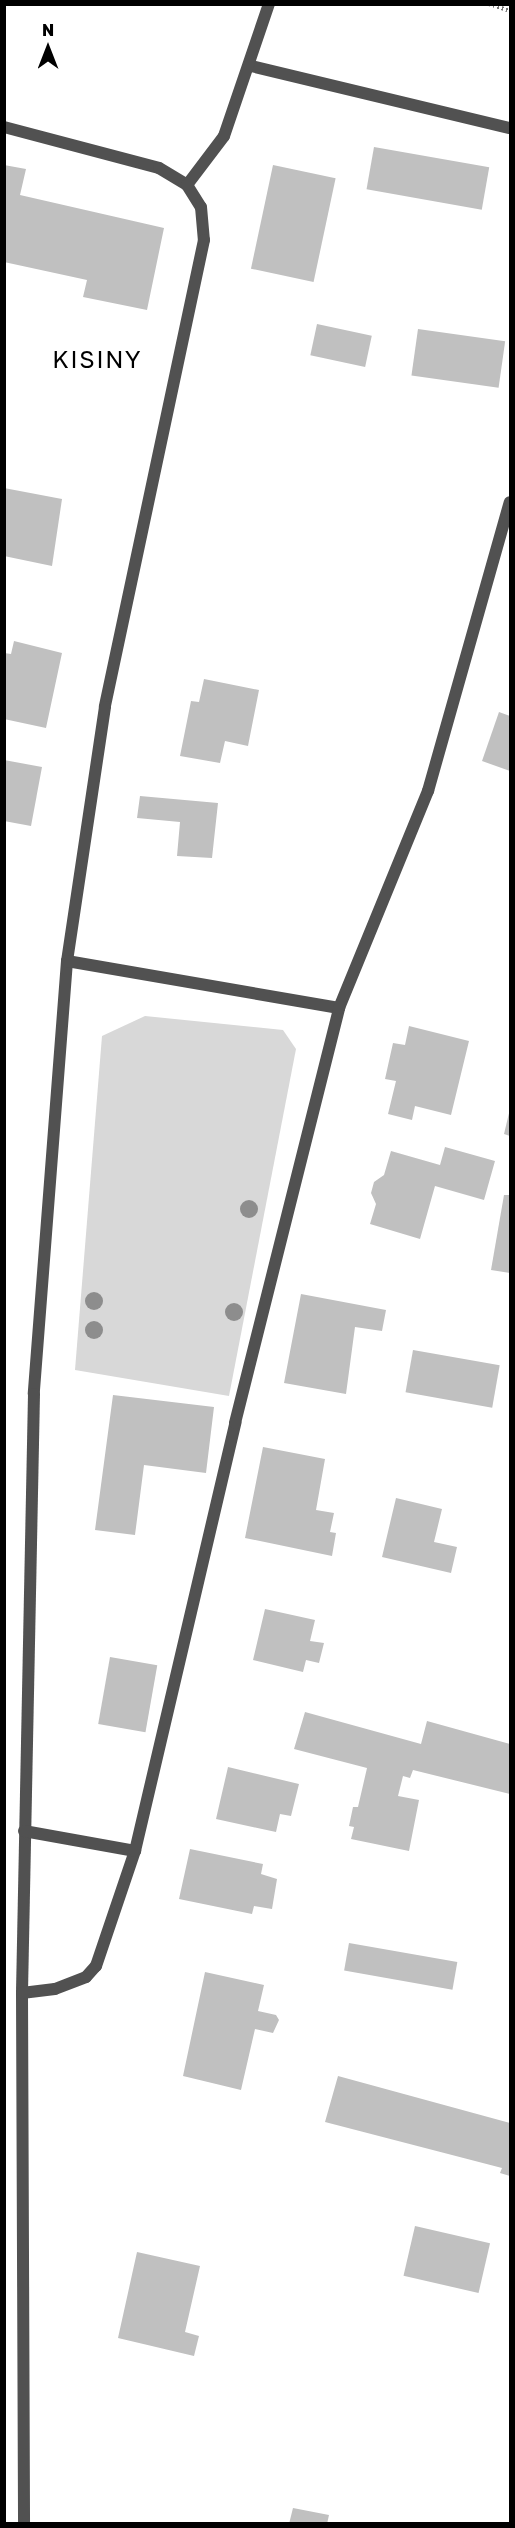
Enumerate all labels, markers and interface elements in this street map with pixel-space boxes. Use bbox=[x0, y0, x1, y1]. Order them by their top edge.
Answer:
north arrow bbox=[18, 18, 78, 78]
text: N bbox=[42, 20, 54, 40]
district label: KISINY bbox=[52, 345, 142, 373]

